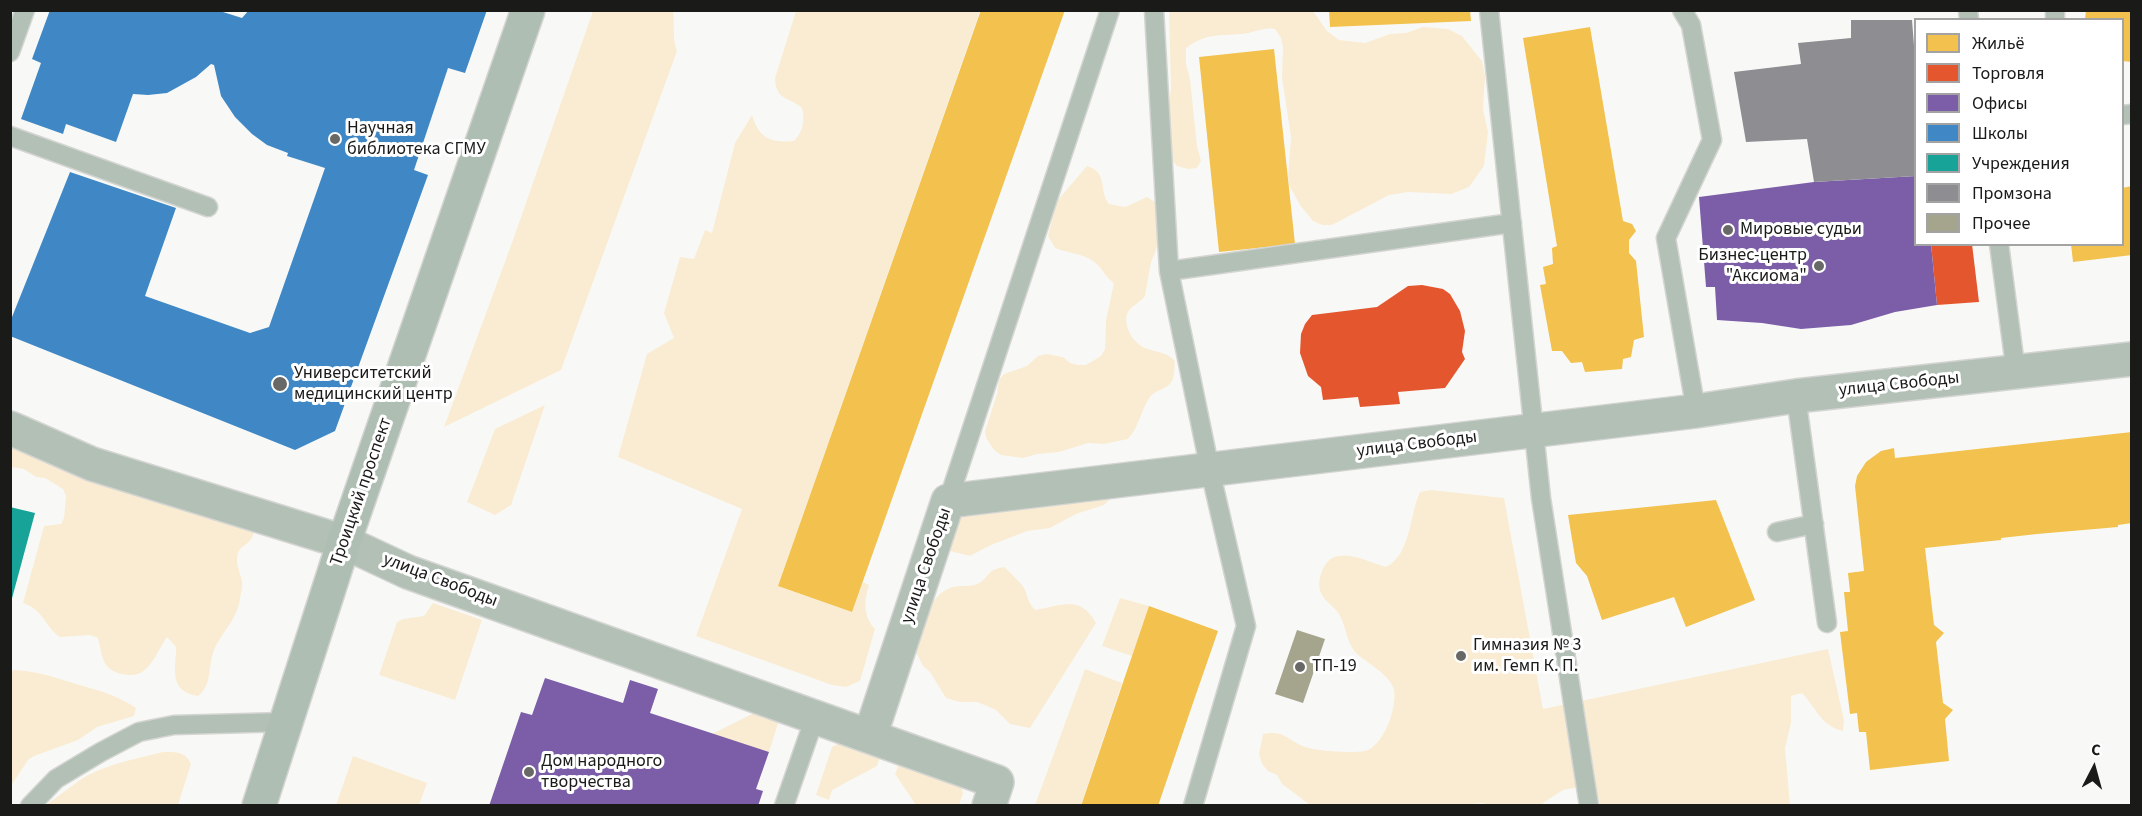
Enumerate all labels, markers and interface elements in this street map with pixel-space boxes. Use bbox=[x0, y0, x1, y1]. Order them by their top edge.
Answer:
legend bbox=[1914, 18, 2124, 246]
text: Жильё bbox=[1972, 31, 2024, 56]
text: Торговля bbox=[1972, 61, 2045, 86]
text: Офисы bbox=[1972, 91, 2028, 116]
place label: Научная библиотека СГМУ bbox=[347, 118, 486, 160]
text: Школы bbox=[1972, 121, 2028, 146]
marker: Научная библиотека СГМУ bbox=[328, 132, 342, 146]
text: Учреждения bbox=[1972, 151, 2070, 176]
text: Промзона bbox=[1972, 181, 2052, 206]
text: Прочее bbox=[1972, 211, 2030, 236]
place label: Мировые судьи bbox=[1740, 219, 1862, 241]
marker: Мировые судьи bbox=[1721, 223, 1735, 237]
place label: Бизнес-центр "Аксиома" bbox=[1698, 245, 1807, 288]
marker: Бизнес-центр "Аксиома" bbox=[1812, 259, 1826, 273]
place label: Университетский медицинский центр bbox=[294, 363, 453, 406]
street label: улица Свободы bbox=[1838, 368, 1960, 402]
marker: Университетский медицинский центр bbox=[271, 375, 289, 393]
street label: Троицкий проспект bbox=[327, 415, 397, 569]
street label: улица Свободы bbox=[1356, 427, 1478, 463]
street label: улица Свободы bbox=[897, 505, 957, 627]
street label: улица Свободы bbox=[380, 549, 500, 613]
place label: Гимназия № 3 им. Гемп К. П. bbox=[1473, 635, 1582, 678]
marker: Гимназия № 3 им. Гемп К. П. bbox=[1454, 649, 1468, 663]
place label: ТП-19 bbox=[1312, 656, 1357, 678]
marker: ТП-19 bbox=[1293, 660, 1307, 674]
north arrow bbox=[2064, 738, 2124, 798]
text: С bbox=[2090, 739, 2102, 762]
place label: Дом народного творчества bbox=[541, 751, 662, 794]
marker: Дом народного творчества bbox=[522, 765, 536, 779]

